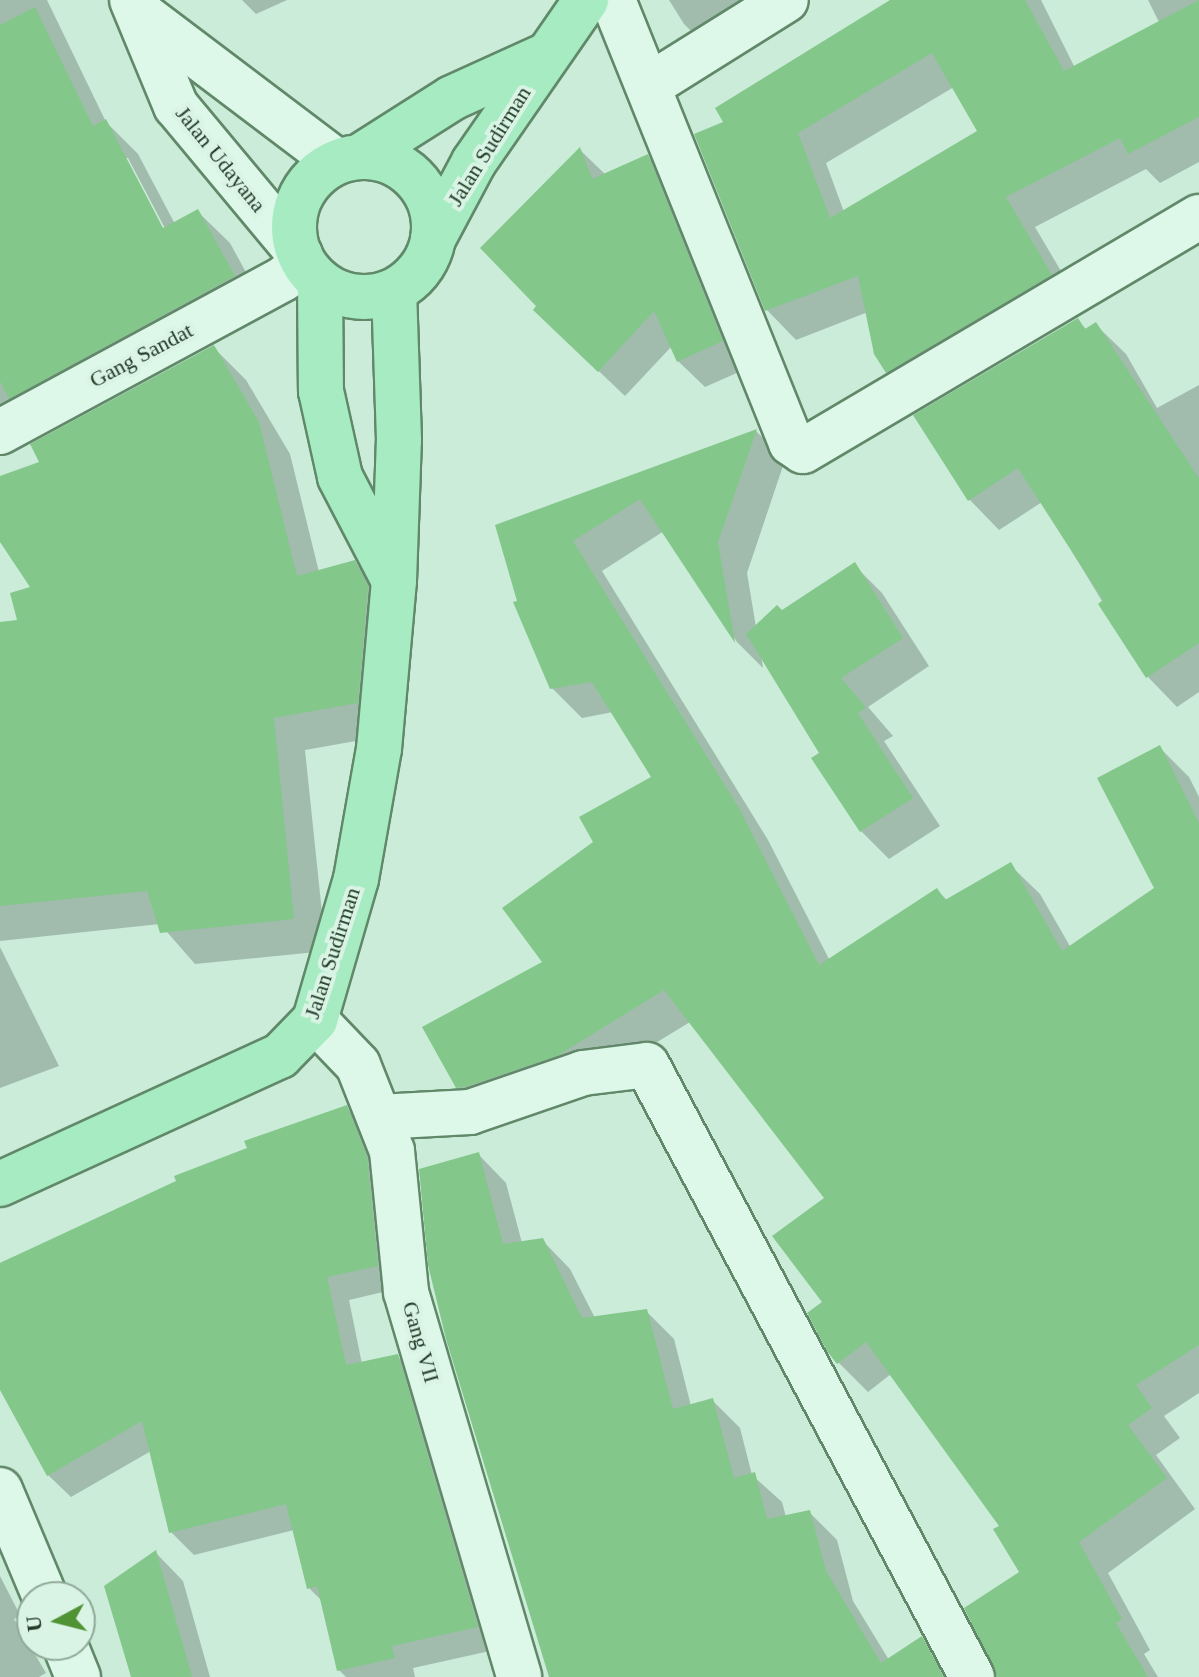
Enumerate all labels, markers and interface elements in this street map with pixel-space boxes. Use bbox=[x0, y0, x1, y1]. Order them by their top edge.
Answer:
street label: Jalan Sudirman bbox=[442, 81, 536, 211]
street label: Jalan Udayana bbox=[170, 101, 272, 217]
street label: Gang Sandat bbox=[85, 317, 197, 393]
street label: Jalan Sudirman bbox=[298, 884, 366, 1022]
street label: Gang VII bbox=[397, 1298, 445, 1386]
north arrow bbox=[16, 1581, 96, 1661]
text: U bbox=[20, 1614, 47, 1633]

